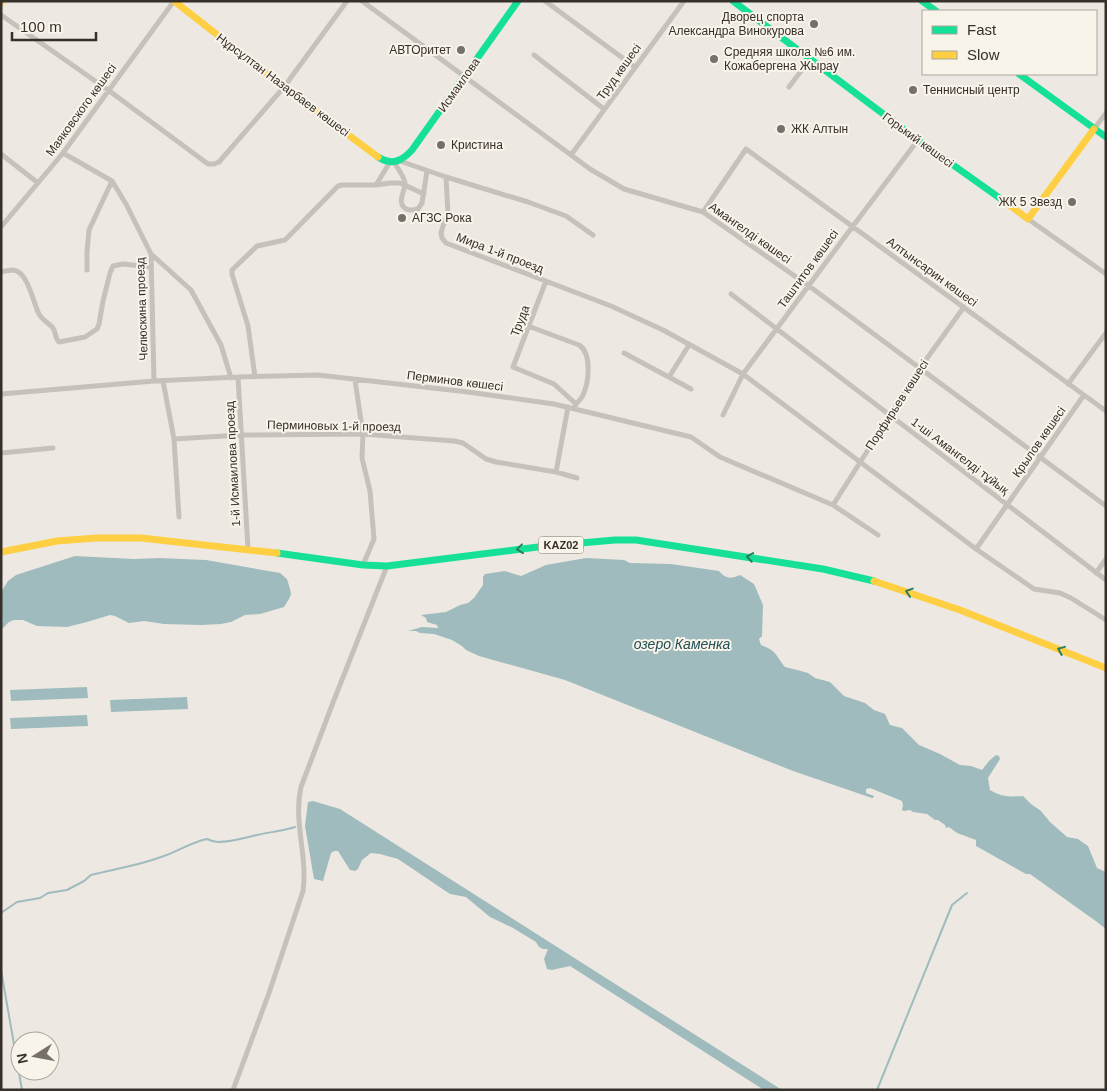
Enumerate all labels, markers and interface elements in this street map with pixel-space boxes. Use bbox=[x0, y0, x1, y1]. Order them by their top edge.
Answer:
scale bar bbox=[12, 10, 96, 42]
place label: Дворец спорта Александра Винокурова bbox=[668, 10, 804, 38]
legend bbox=[922, 10, 1097, 75]
text: 100 m bbox=[20, 18, 62, 35]
marker: Дворец спорта Александра Винокурова bbox=[808, 18, 820, 30]
text: Fast bbox=[967, 21, 997, 38]
street label: Нұрсұлтан Назарбаев көшесі bbox=[214, 30, 352, 140]
street label: Труд көшесі bbox=[594, 41, 644, 103]
place label: АВТОритет bbox=[389, 43, 452, 57]
marker: АВТОритет bbox=[455, 44, 467, 56]
place label: Средняя школа №6 им. Кожабергена Жырау bbox=[724, 45, 855, 73]
text: Slow bbox=[967, 46, 1000, 63]
marker: Средняя школа №6 им. Кожабергена Жырау bbox=[708, 53, 720, 65]
street label: Исмаилова bbox=[435, 55, 483, 115]
street label: Маяковского көшесі bbox=[43, 61, 119, 159]
place label: Теннисный центр bbox=[923, 83, 1020, 97]
marker: Теннисный центр bbox=[907, 84, 919, 96]
street label: Горький көшесі bbox=[880, 110, 956, 170]
place label: ЖК Алтын bbox=[791, 122, 848, 136]
marker: ЖК Алтын bbox=[775, 123, 787, 135]
place label: Кристина bbox=[451, 138, 503, 152]
marker: Кристина bbox=[435, 139, 447, 151]
place label: ЖК 5 Звезд bbox=[998, 195, 1062, 209]
marker: ЖК 5 Звезд bbox=[1066, 196, 1078, 208]
street label: Амангелді көшесі bbox=[706, 199, 794, 267]
place label: АГЗС Рока bbox=[412, 211, 472, 225]
marker: АГЗС Рока bbox=[396, 212, 408, 224]
street label: Таштитов көшесі bbox=[775, 227, 841, 311]
street label: Мира 1-й проезд bbox=[454, 230, 546, 276]
street label: Алтынсарин көшесі bbox=[884, 234, 980, 310]
street label: Челюскина проезд bbox=[133, 257, 151, 361]
street label: Труда bbox=[508, 303, 532, 339]
street label: Порфирьев көшесі bbox=[863, 357, 931, 453]
street label: Перминов көшесі bbox=[406, 368, 504, 394]
street label: 1-й Исмаилова проезд bbox=[223, 401, 243, 527]
street label: Крылов көшесі bbox=[1010, 404, 1068, 480]
street label: 1-ші Амангелді тұйық bbox=[909, 415, 1012, 498]
street label: Перминовых 1-й проезд bbox=[267, 418, 401, 434]
road number: KAZ02 bbox=[538, 536, 584, 554]
one-way arrow bbox=[515, 543, 523, 554]
one-way arrow bbox=[746, 553, 755, 563]
one-way arrow bbox=[905, 587, 914, 597]
water label: озеро Каменка bbox=[634, 636, 731, 652]
one-way arrow bbox=[1057, 646, 1065, 656]
north arrow bbox=[10, 1031, 60, 1081]
text: N bbox=[13, 1052, 31, 1065]

